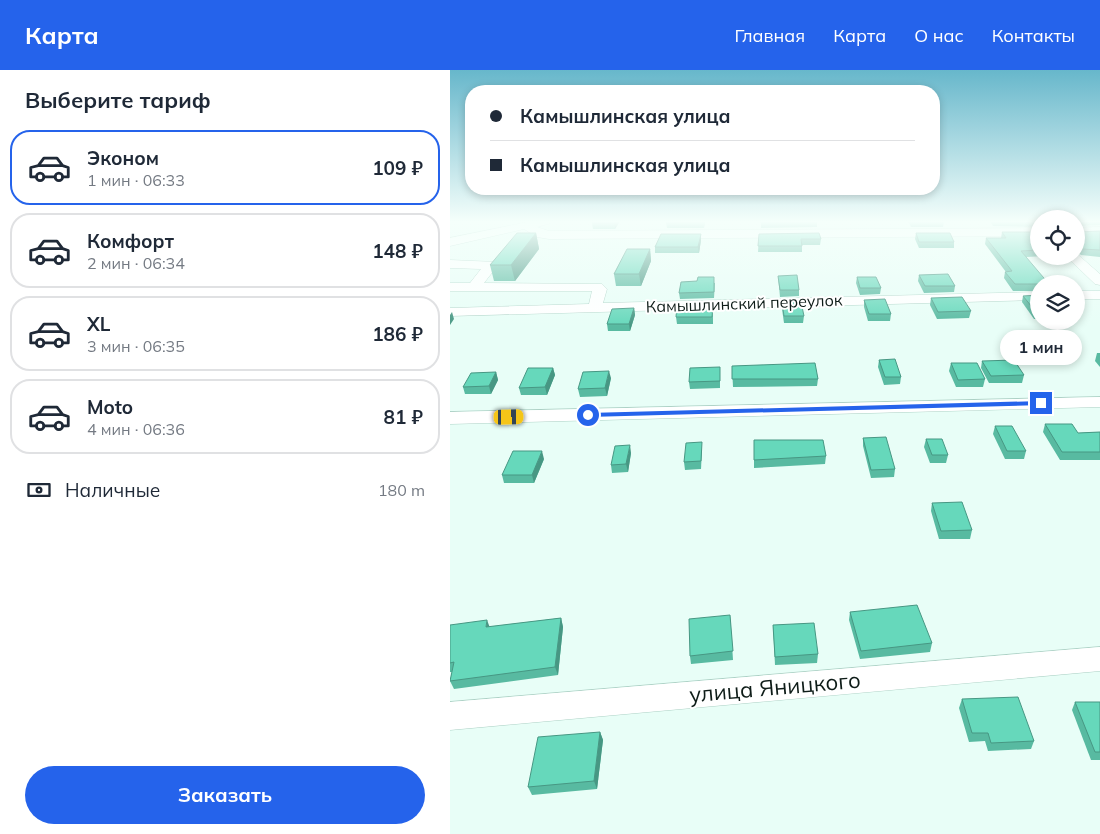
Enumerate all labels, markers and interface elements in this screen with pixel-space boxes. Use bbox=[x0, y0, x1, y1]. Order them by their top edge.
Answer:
text: Карта bbox=[25, 20, 99, 50]
text: Главная bbox=[735, 24, 805, 47]
text: Карта bbox=[833, 24, 886, 47]
text: О нас bbox=[914, 24, 964, 47]
text: Контакты bbox=[992, 24, 1075, 47]
text: Выберите тариф bbox=[25, 86, 211, 114]
text: Камышлинская улица bbox=[520, 104, 731, 128]
icon: car bbox=[27, 145, 72, 190]
text: Эконом bbox=[87, 146, 159, 170]
text: Камышлинская улица bbox=[520, 153, 731, 177]
text: 109 ₽ bbox=[372, 156, 423, 180]
text: 1 мин · 06:33 bbox=[87, 170, 185, 190]
map controls bbox=[1030, 210, 1085, 330]
button: locate bbox=[1030, 210, 1085, 265]
icon: car bbox=[27, 228, 72, 273]
text: Комфорт bbox=[87, 229, 174, 253]
text: 148 ₽ bbox=[372, 239, 423, 263]
text: 2 мин · 06:34 bbox=[87, 253, 185, 273]
button: layers bbox=[1030, 275, 1085, 330]
street label: Камышлинский переулок bbox=[645, 290, 843, 316]
icon: car bbox=[27, 311, 72, 356]
text: XL bbox=[87, 312, 110, 336]
text: 186 ₽ bbox=[372, 322, 423, 346]
callout: 1 мин bbox=[1000, 330, 1082, 366]
text: 3 мин · 06:35 bbox=[87, 336, 185, 356]
text: 1 мин bbox=[1019, 337, 1063, 357]
route end bbox=[1030, 392, 1052, 414]
icon: car bbox=[27, 394, 72, 439]
text: Moto bbox=[87, 395, 133, 419]
route start bbox=[577, 404, 599, 426]
text: 81 ₽ bbox=[384, 405, 423, 429]
car bbox=[493, 409, 524, 425]
text: 4 мин · 06:36 bbox=[87, 419, 185, 439]
icon: cash bbox=[25, 476, 53, 504]
text: Наличные bbox=[65, 478, 160, 502]
text: 180 m bbox=[378, 480, 425, 500]
street label: улица Яницкого bbox=[688, 666, 862, 708]
button: Заказать bbox=[25, 766, 425, 824]

